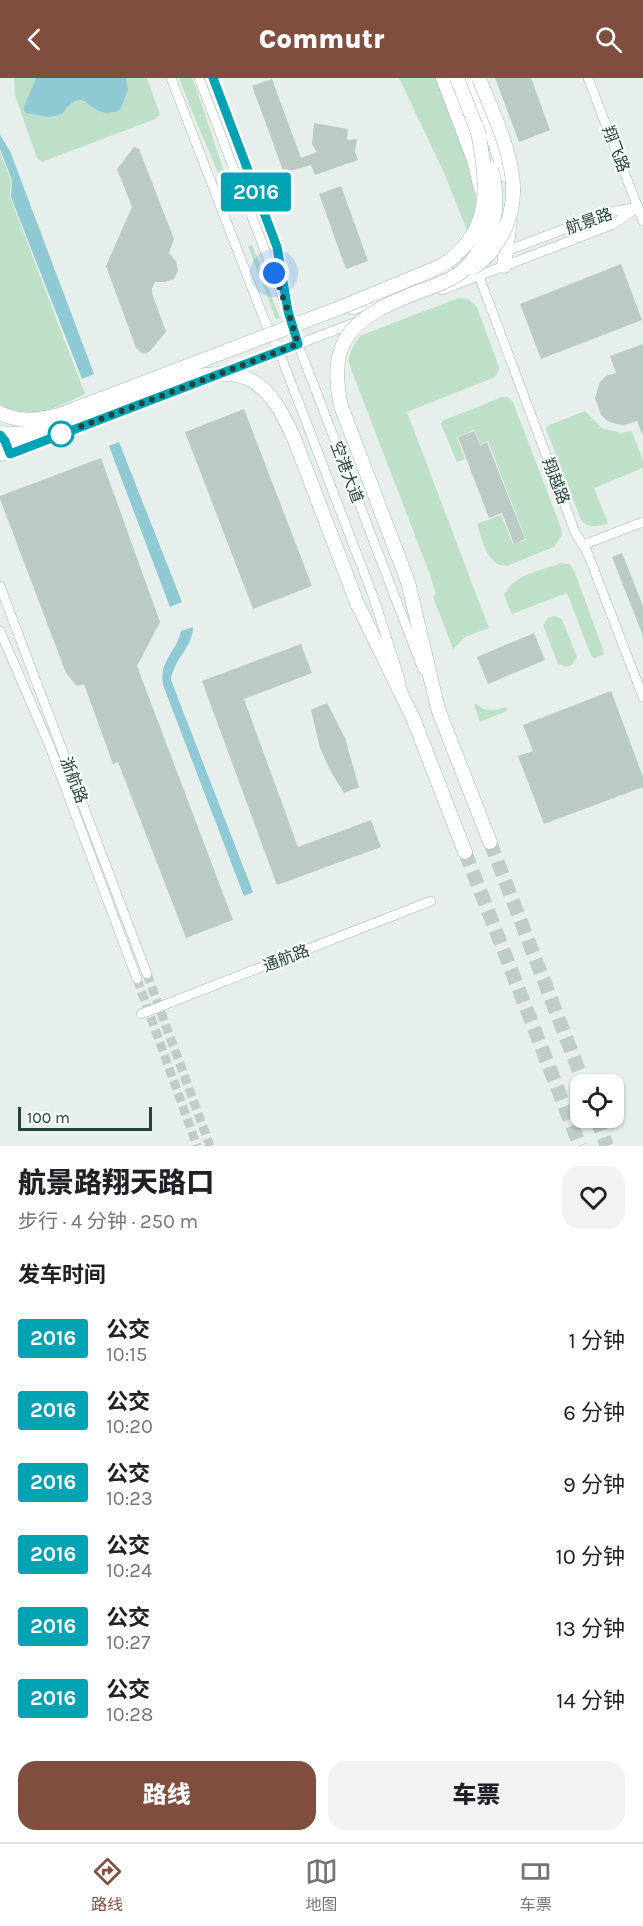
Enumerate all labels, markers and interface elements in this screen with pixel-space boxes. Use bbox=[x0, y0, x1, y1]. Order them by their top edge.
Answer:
icon: back bbox=[18, 23, 51, 56]
text: Commutr bbox=[259, 23, 384, 55]
icon: search bbox=[592, 23, 625, 56]
street label: 翔飞路 bbox=[599, 123, 633, 175]
line badge: 2016 bbox=[214, 172, 298, 212]
text: 2016 bbox=[233, 180, 279, 204]
street label: 航景路 bbox=[563, 204, 615, 238]
your location bbox=[259, 258, 289, 288]
unlabelled marker bbox=[48, 421, 74, 447]
street label: 空港大道 bbox=[327, 439, 367, 505]
street label: 翔越路 bbox=[539, 455, 573, 507]
street label: 浙航路 bbox=[57, 754, 91, 806]
street label: 通航路 bbox=[260, 941, 312, 975]
map controls bbox=[570, 1074, 624, 1128]
button: locate bbox=[570, 1074, 624, 1128]
scale bar bbox=[18, 1104, 152, 1132]
text: 100 m bbox=[27, 1108, 70, 1127]
text: 航景路翔天路口 bbox=[18, 1166, 214, 1199]
button: heart bbox=[562, 1166, 625, 1229]
text: 步行 · 4 分钟 · 250 m bbox=[18, 1210, 198, 1233]
text: 发车时间 bbox=[18, 1262, 106, 1288]
text: 公交 bbox=[106, 1317, 150, 1343]
text: 2016 bbox=[30, 1326, 76, 1350]
text: 1 分钟 bbox=[569, 1328, 625, 1354]
text: 10:15 bbox=[106, 1343, 147, 1366]
text: 公交 bbox=[106, 1389, 150, 1415]
text: 2016 bbox=[30, 1398, 76, 1422]
text: 6 分钟 bbox=[563, 1400, 625, 1426]
text: 10:20 bbox=[106, 1415, 153, 1438]
text: 公交 bbox=[106, 1461, 150, 1487]
text: 2016 bbox=[30, 1470, 76, 1494]
text: 9 分钟 bbox=[563, 1472, 625, 1498]
text: 10:23 bbox=[106, 1487, 153, 1510]
text: 公交 bbox=[106, 1533, 150, 1559]
text: 2016 bbox=[30, 1542, 76, 1566]
text: 10 分钟 bbox=[555, 1544, 625, 1570]
text: 10:24 bbox=[106, 1559, 152, 1582]
text: 公交 bbox=[106, 1605, 150, 1631]
text: 2016 bbox=[30, 1614, 76, 1638]
text: 13 分钟 bbox=[556, 1616, 625, 1642]
text: 10:27 bbox=[106, 1631, 150, 1654]
text: 公交 bbox=[106, 1677, 150, 1703]
text: 2016 bbox=[30, 1686, 76, 1710]
text: 14 分钟 bbox=[556, 1688, 625, 1714]
text: 10:28 bbox=[106, 1703, 153, 1726]
button: 路线 bbox=[18, 1761, 316, 1830]
button: 车票 bbox=[328, 1761, 625, 1830]
tab: 路线 bbox=[91, 1855, 124, 1915]
tab: 地图 bbox=[305, 1855, 338, 1915]
tab: 车票 bbox=[519, 1855, 552, 1915]

